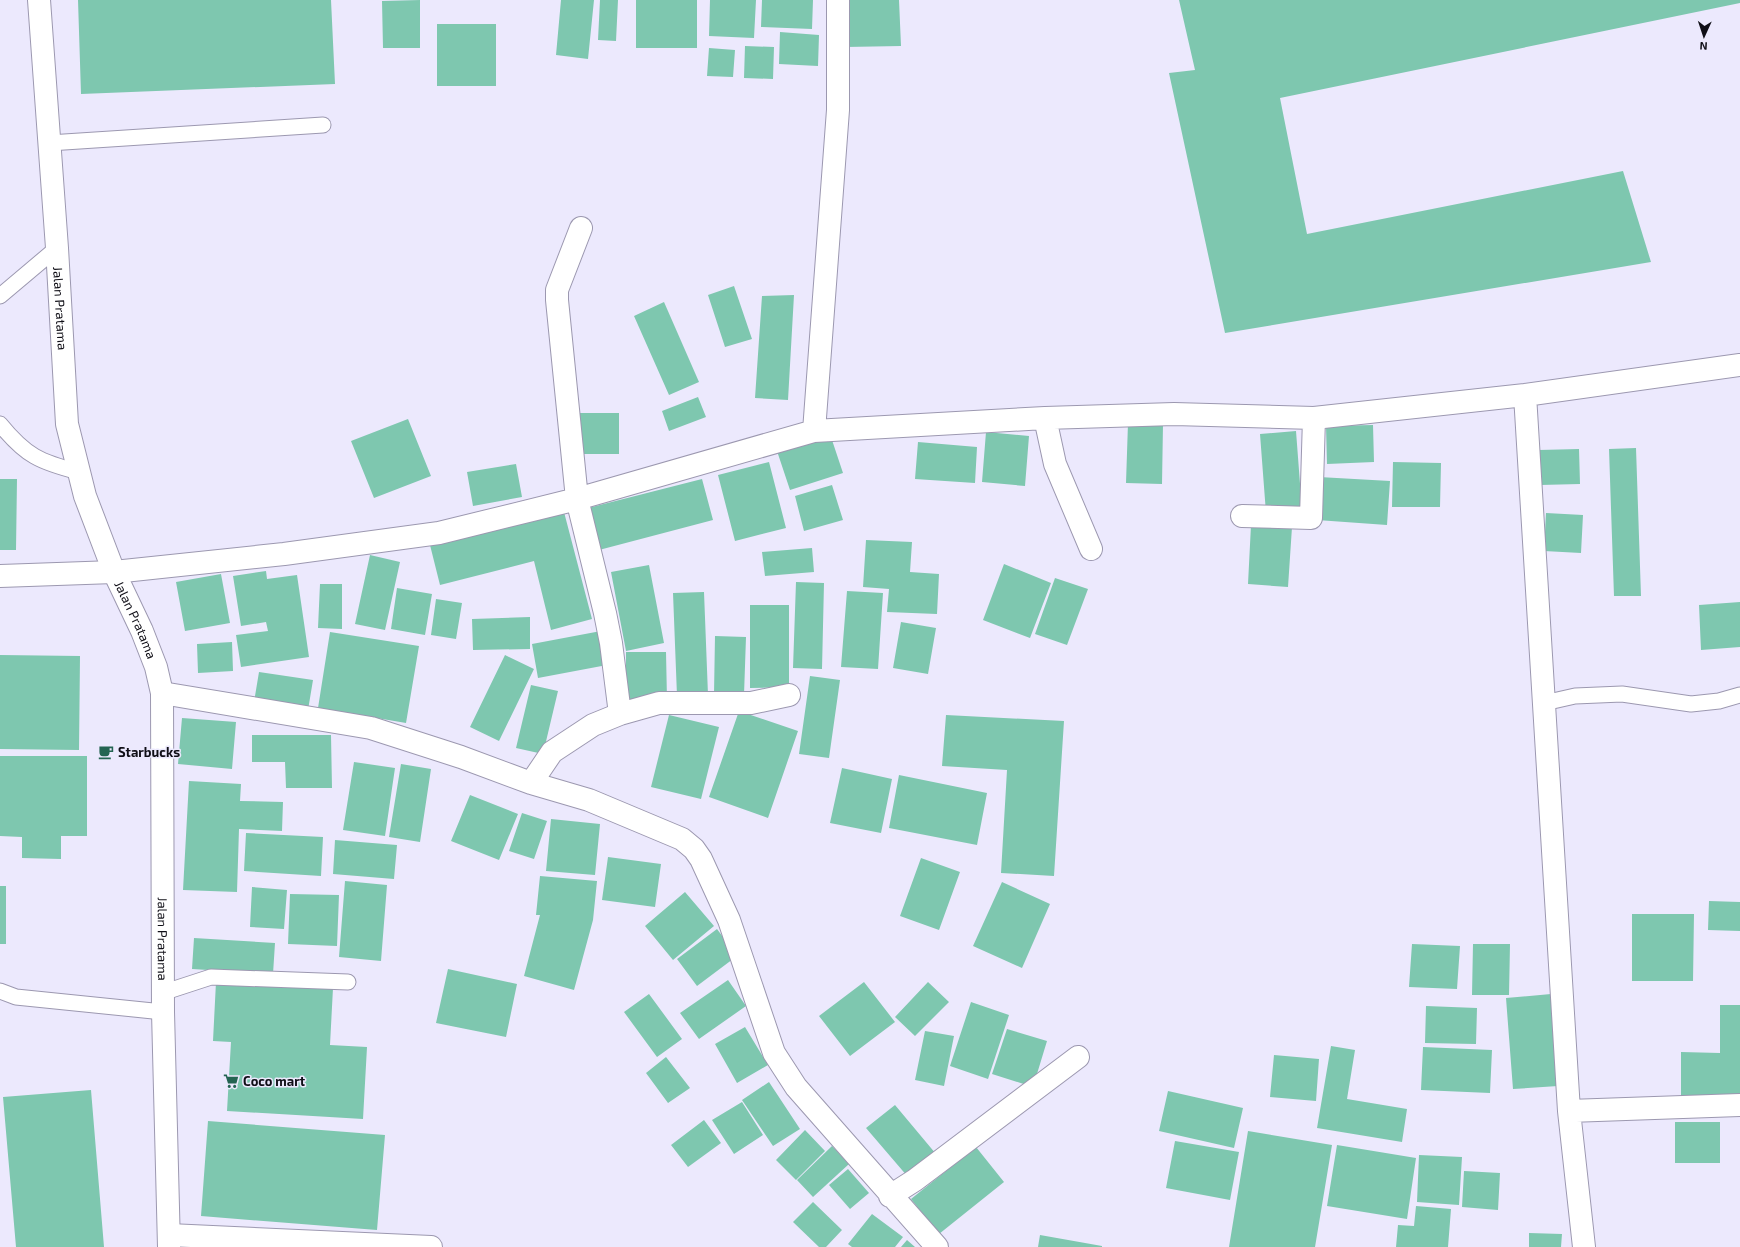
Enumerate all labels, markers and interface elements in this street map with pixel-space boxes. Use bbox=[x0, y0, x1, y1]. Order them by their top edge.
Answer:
north arrow bbox=[1684, 16, 1724, 56]
text: N bbox=[1699, 40, 1708, 53]
street label: Jalan Pratama bbox=[50, 266, 71, 350]
street label: Jalan Pratama bbox=[111, 578, 160, 661]
cafe icon: Starbucks bbox=[97, 743, 115, 761]
place label: Starbucks bbox=[118, 744, 180, 760]
street label: Jalan Pratama bbox=[155, 897, 171, 981]
supermarket icon: Coco mart bbox=[222, 1072, 240, 1090]
place label: Coco mart bbox=[243, 1073, 306, 1089]

